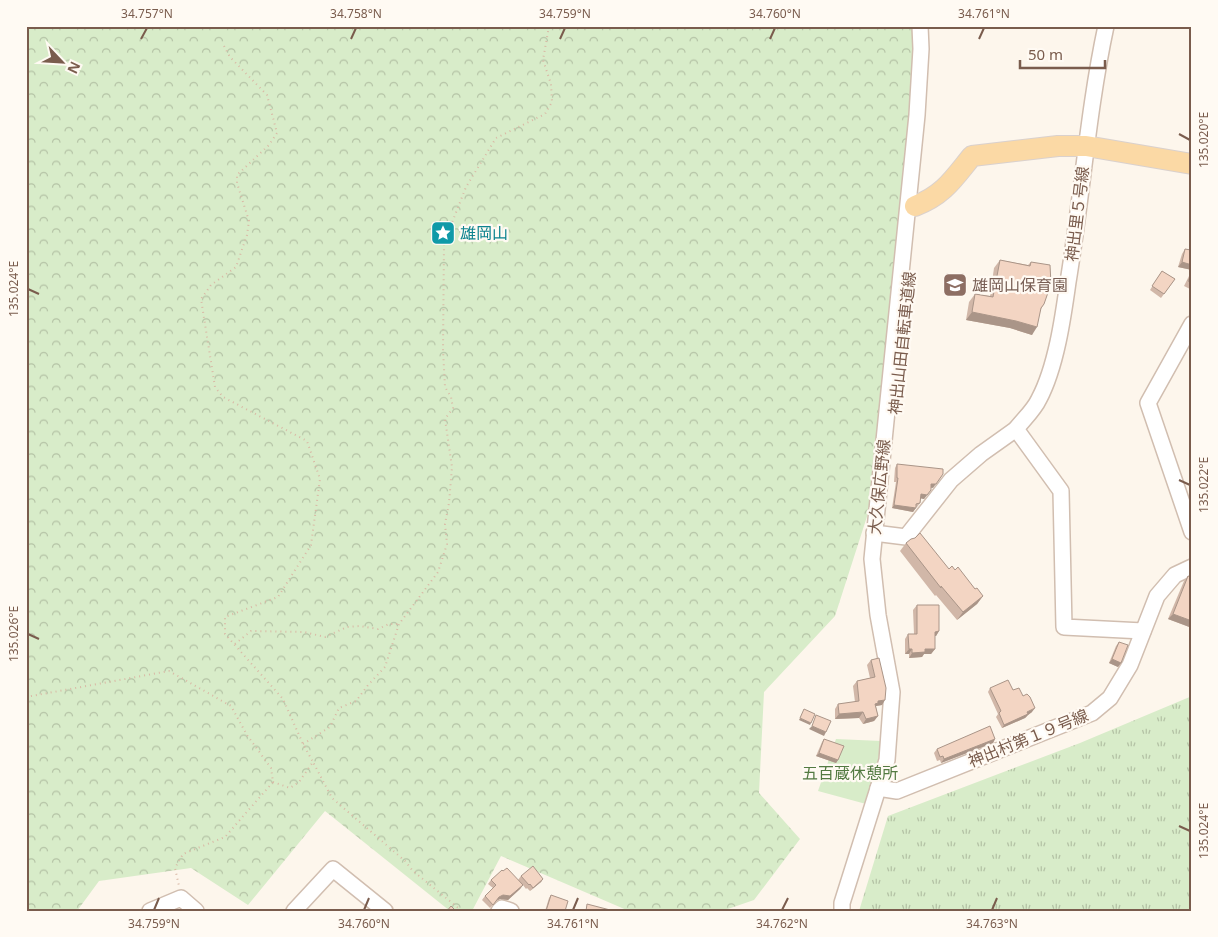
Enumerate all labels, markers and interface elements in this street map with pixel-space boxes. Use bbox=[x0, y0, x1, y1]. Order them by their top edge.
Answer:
text: 34.757°N bbox=[121, 5, 173, 22]
text: 34.758°N bbox=[330, 5, 382, 22]
text: 34.759°N bbox=[539, 5, 591, 22]
text: 34.760°N bbox=[749, 5, 801, 22]
text: 34.761°N bbox=[958, 5, 1010, 22]
north arrow bbox=[38, 38, 88, 88]
scale bar bbox=[1020, 38, 1106, 70]
text: 50 m bbox=[1028, 44, 1063, 64]
text: N bbox=[63, 59, 85, 77]
text: 135.020°E bbox=[1195, 112, 1212, 168]
street label: 神出里５号線 bbox=[1060, 165, 1094, 263]
place icon: 雄岡山 bbox=[430, 220, 456, 246]
place label: 雄岡山 bbox=[460, 222, 508, 244]
text: 135.024°E bbox=[5, 261, 22, 317]
street label: 神出山田自転車道線 bbox=[884, 270, 920, 416]
school or university icon: 雄岡山保育園 bbox=[942, 272, 968, 298]
place label: 雄岡山保育園 bbox=[972, 274, 1068, 296]
street label: 大久保広野線 bbox=[863, 438, 895, 536]
text: 135.022°E bbox=[1195, 457, 1212, 513]
text: 135.026°E bbox=[5, 606, 22, 662]
street label: 神出村第１９号線 bbox=[965, 704, 1091, 772]
park label: 五百蔵休憩所 bbox=[802, 762, 898, 784]
text: 135.024°E bbox=[1195, 803, 1212, 859]
text: 34.759°N bbox=[128, 915, 180, 932]
text: 34.760°N bbox=[338, 915, 390, 932]
text: 34.761°N bbox=[547, 915, 599, 932]
text: 34.762°N bbox=[756, 915, 808, 932]
text: 34.763°N bbox=[966, 915, 1018, 932]

